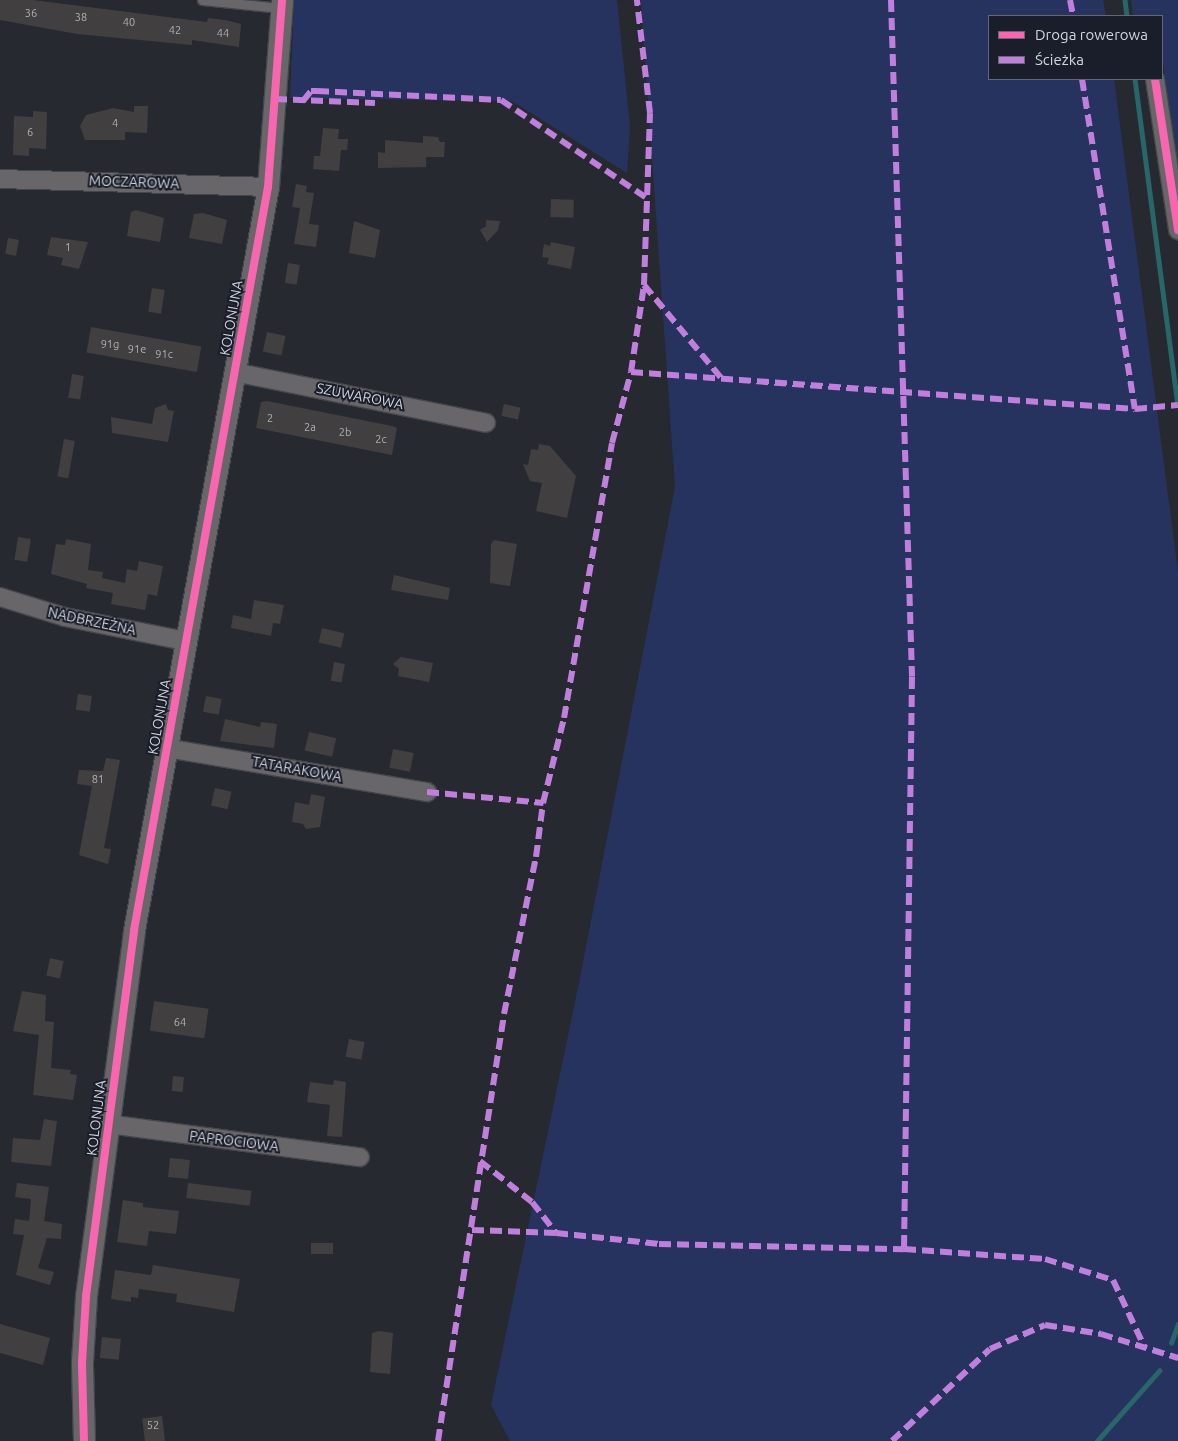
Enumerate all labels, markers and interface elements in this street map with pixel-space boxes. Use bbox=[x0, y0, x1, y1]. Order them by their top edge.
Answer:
house number: 36 bbox=[25, 6, 37, 20]
house number: 38 bbox=[75, 10, 87, 24]
house number: 40 bbox=[123, 15, 135, 29]
legend bbox=[988, 15, 1163, 80]
house number: 42 bbox=[169, 23, 181, 37]
house number: 44 bbox=[217, 26, 229, 40]
text: Droga rowerowa bbox=[1035, 26, 1148, 43]
text: Ścieżka bbox=[1035, 51, 1084, 68]
house number: 4 bbox=[112, 116, 118, 130]
house number: 6 bbox=[27, 125, 33, 139]
street label: MOCZAROWA bbox=[88, 172, 180, 192]
house number: 1 bbox=[65, 240, 71, 254]
street label: KOLONIJNA bbox=[216, 279, 246, 357]
house number: 91g bbox=[101, 337, 119, 351]
house number: 91e bbox=[128, 342, 146, 356]
house number: 91c bbox=[155, 347, 173, 361]
street label: SZUWAROWA bbox=[315, 379, 405, 413]
house number: 2 bbox=[267, 411, 273, 425]
house number: 2a bbox=[304, 420, 316, 434]
house number: 2b bbox=[339, 425, 351, 439]
house number: 2c bbox=[375, 432, 387, 446]
street label: NADBRZEŻNA bbox=[46, 603, 138, 639]
street label: KOLONIJNA bbox=[144, 678, 174, 756]
street label: TATARAKOWA bbox=[251, 753, 343, 785]
house number: 81 bbox=[92, 772, 104, 786]
house number: 64 bbox=[174, 1015, 186, 1029]
street label: KOLONIJNA bbox=[83, 1079, 109, 1157]
street label: PAPROCIOWA bbox=[188, 1127, 280, 1155]
house number: 52 bbox=[147, 1418, 159, 1432]

